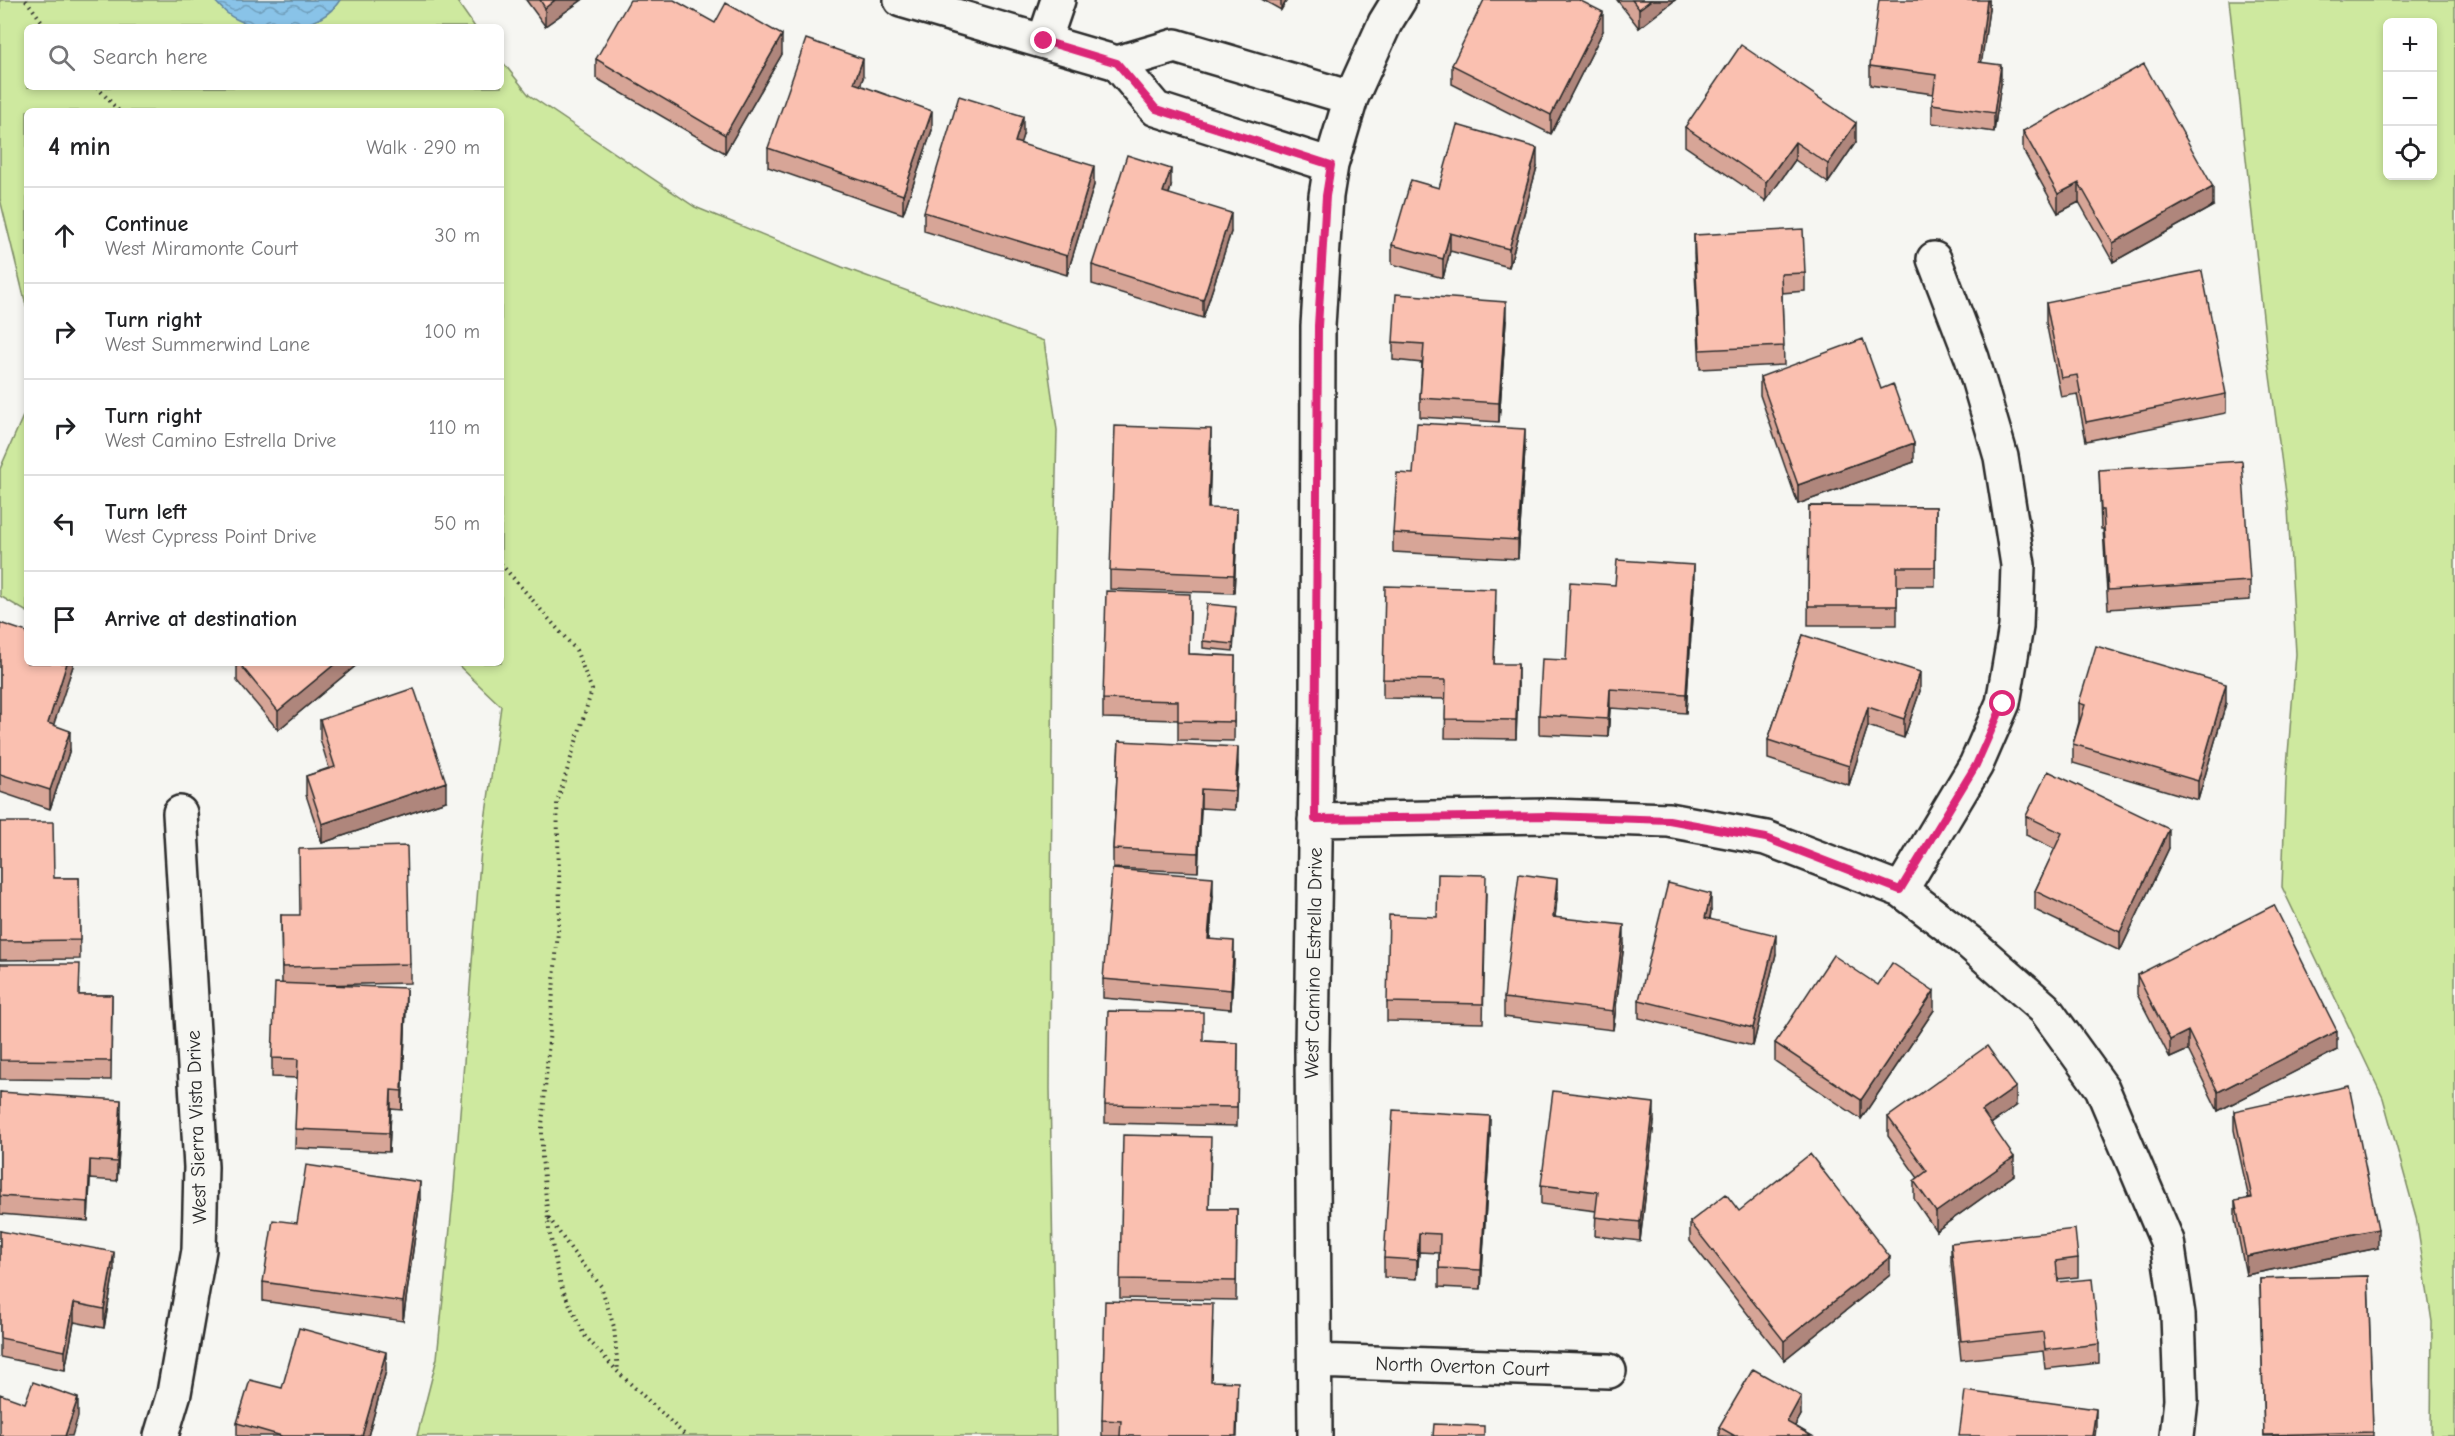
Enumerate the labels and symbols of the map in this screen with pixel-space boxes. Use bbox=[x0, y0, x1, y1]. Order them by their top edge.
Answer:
route end bbox=[1030, 27, 1056, 53]
route start bbox=[1989, 690, 2015, 716]
street label: West Camino Estrella Drive bbox=[1300, 847, 1327, 1079]
street label: West Sierra Vista Drive bbox=[182, 1030, 211, 1224]
street label: North Overton Court bbox=[1375, 1352, 1550, 1381]

